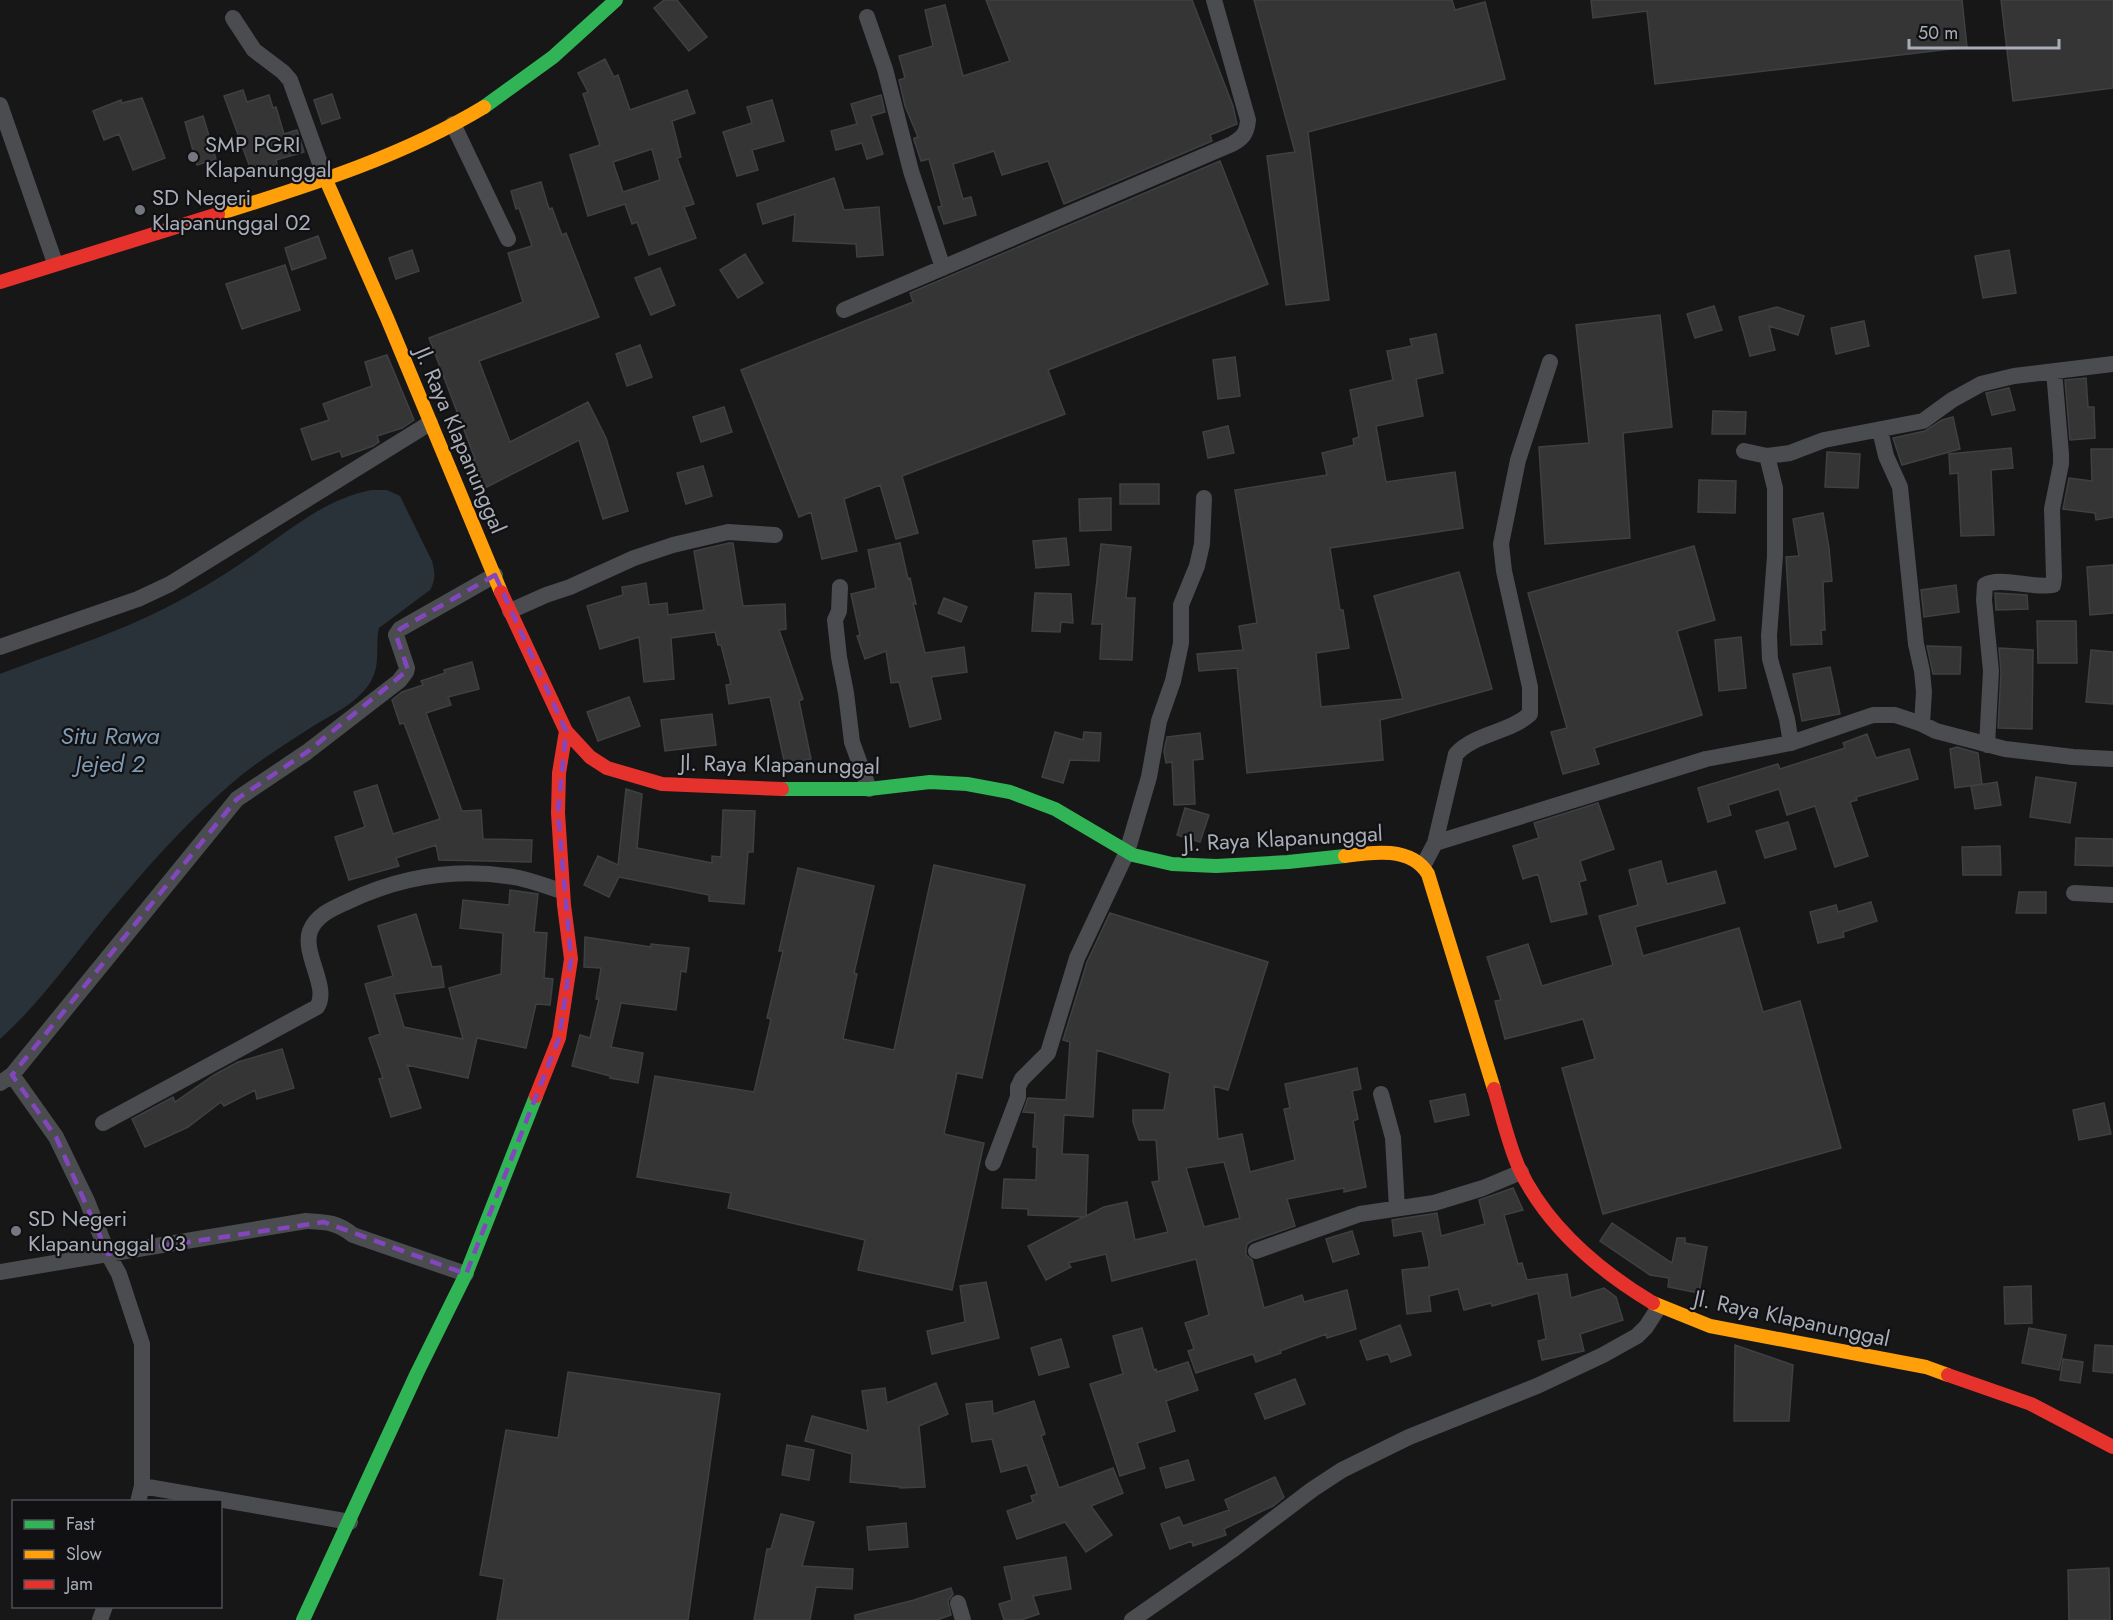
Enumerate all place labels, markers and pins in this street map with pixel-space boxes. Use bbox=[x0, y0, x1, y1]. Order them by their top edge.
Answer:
place label: SMP PGRI Klapanunggal bbox=[205, 128, 332, 185]
marker: SMP PGRI Klapanunggal bbox=[186, 150, 200, 164]
place label: SD Negeri Klapanunggal 02 bbox=[152, 181, 311, 238]
marker: SD Negeri Klapanunggal 02 bbox=[133, 203, 147, 217]
place label: SD Negeri Klapanunggal 03 bbox=[28, 1202, 186, 1259]
marker: SD Negeri Klapanunggal 03 bbox=[9, 1224, 23, 1238]

